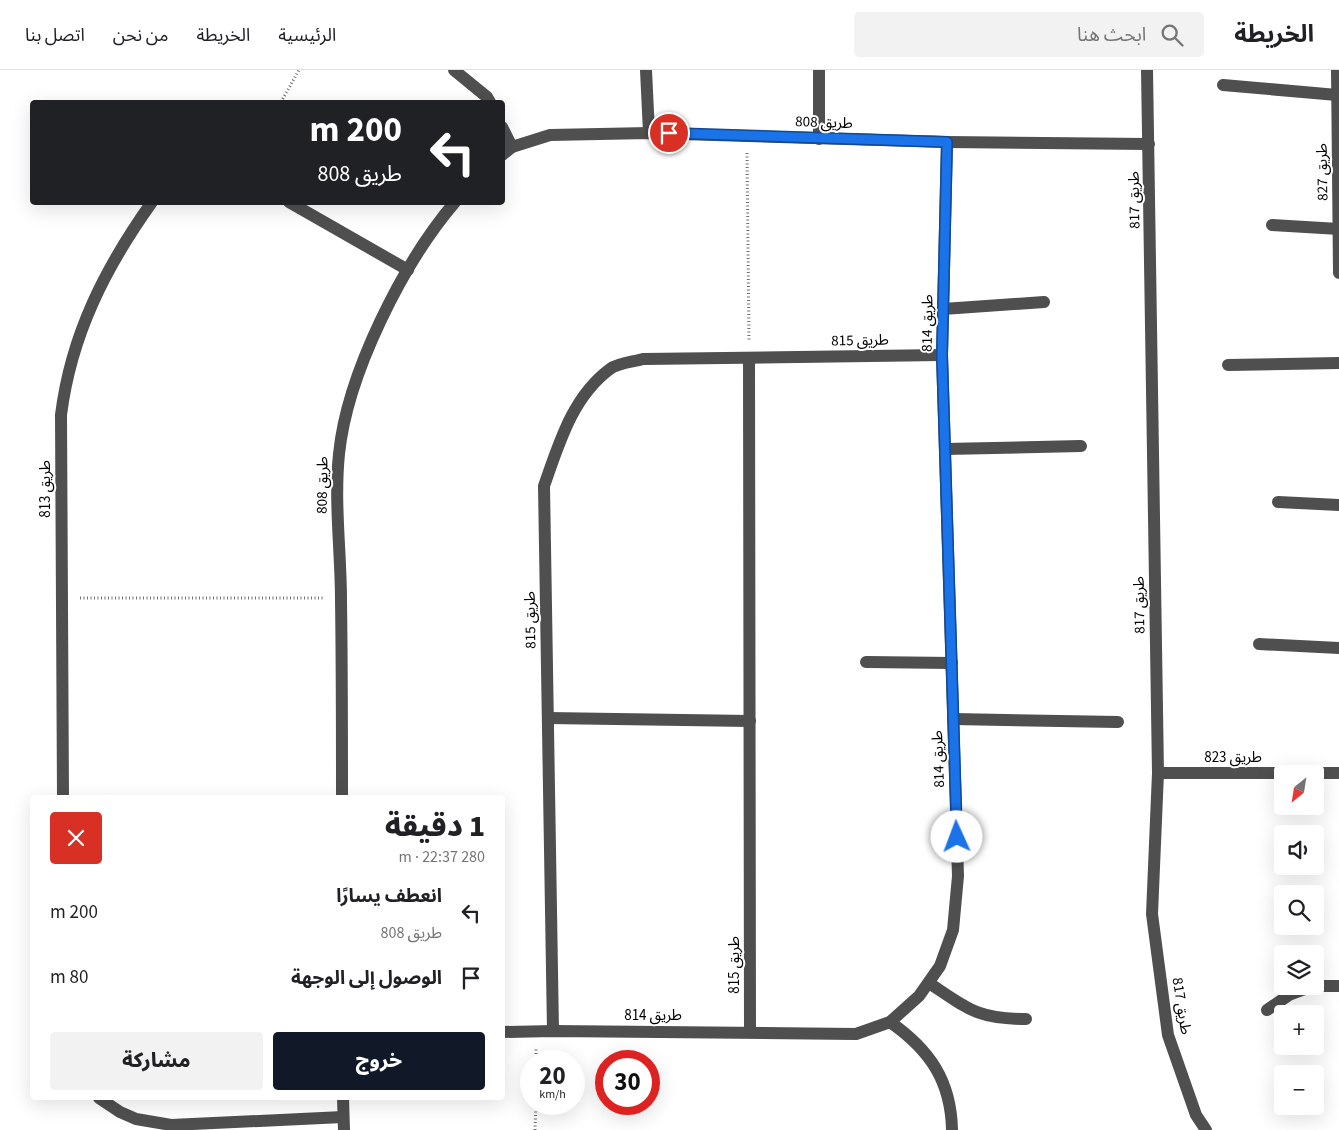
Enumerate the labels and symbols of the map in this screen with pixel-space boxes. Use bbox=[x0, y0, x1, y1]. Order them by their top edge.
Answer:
street label: طريق 808 bbox=[795, 111, 853, 134]
pin bbox=[648, 112, 690, 154]
street label: طريق 827 bbox=[1311, 143, 1334, 201]
street label: طريق 817 bbox=[1123, 171, 1146, 229]
street label: طريق 814 bbox=[916, 294, 939, 352]
street label: طريق 815 bbox=[831, 329, 889, 352]
street label: طريق 808 bbox=[311, 456, 334, 514]
street label: طريق 813 bbox=[35, 460, 56, 518]
street label: طريق 817 bbox=[1128, 576, 1151, 634]
street label: طريق 815 bbox=[519, 591, 542, 649]
street label: طريق 814 bbox=[927, 730, 950, 788]
street label: طريق 823 bbox=[1204, 747, 1262, 768]
north arrow bbox=[1274, 765, 1324, 815]
position arrow bbox=[930, 810, 982, 862]
street label: طريق 815 bbox=[724, 936, 745, 994]
street label: طريق 817 bbox=[1167, 976, 1196, 1036]
street label: طريق 814 bbox=[624, 1005, 682, 1026]
speed limit sign: 30 bbox=[595, 1050, 660, 1115]

